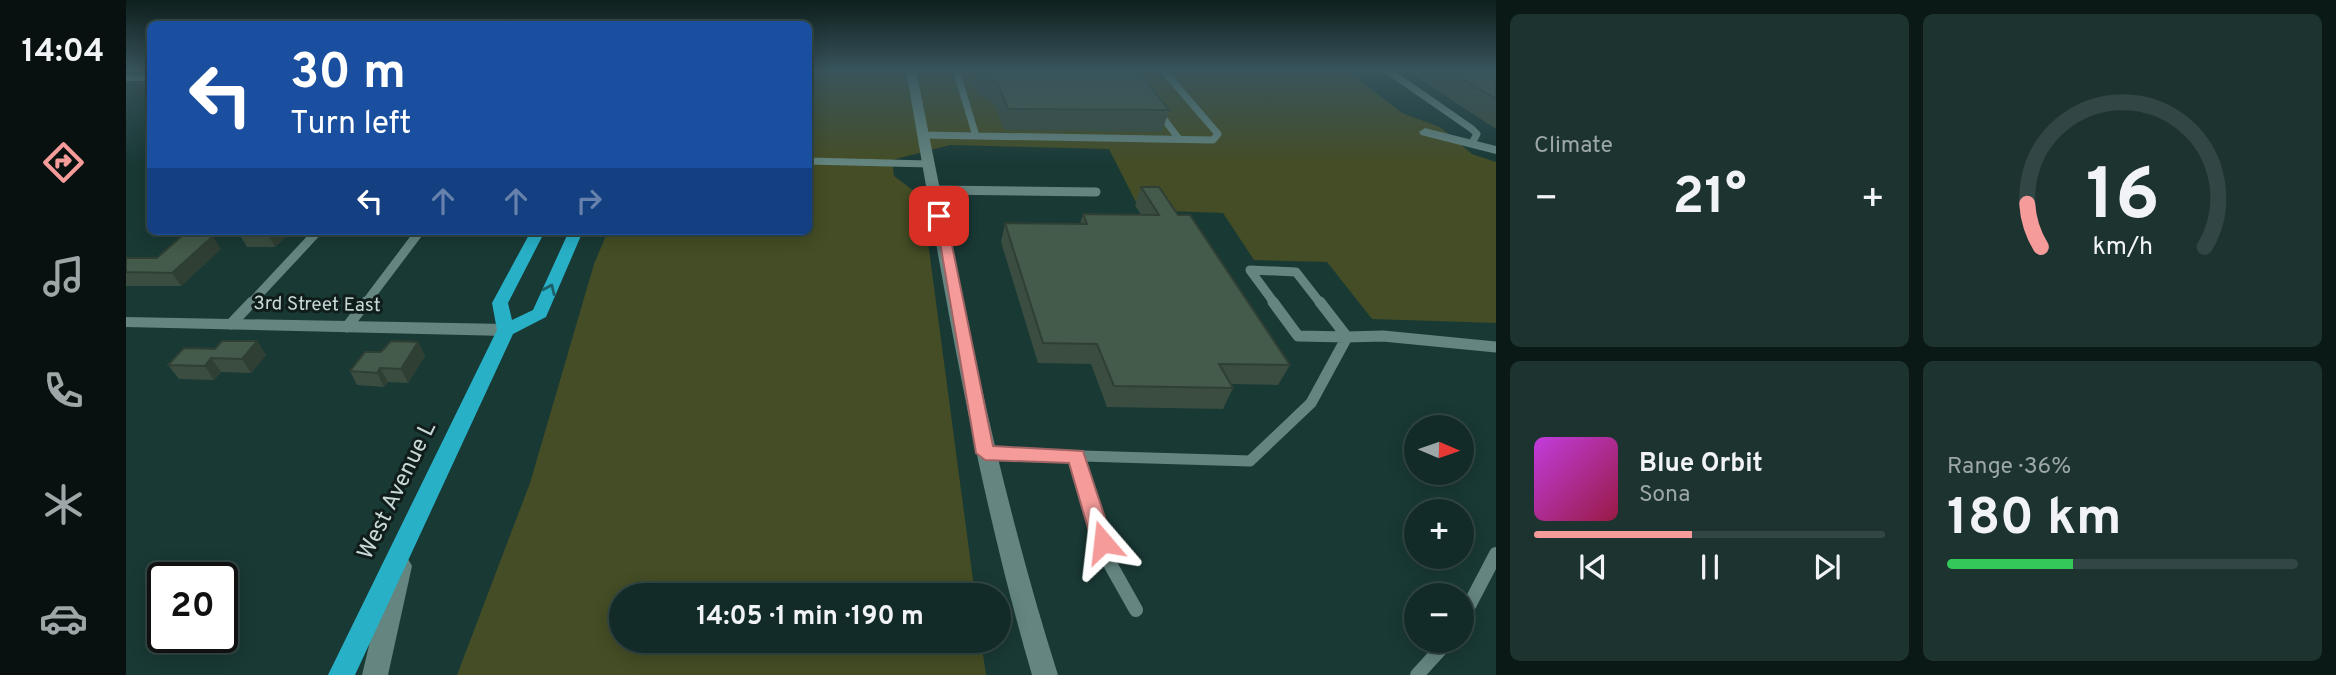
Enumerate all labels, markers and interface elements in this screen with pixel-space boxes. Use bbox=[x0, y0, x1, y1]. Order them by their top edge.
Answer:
text: 14:04 bbox=[22, 33, 104, 73]
text: 30 m bbox=[290, 44, 406, 106]
icon: left bbox=[175, 49, 266, 140]
text: Turn left bbox=[290, 105, 411, 145]
text: Climate bbox=[1534, 132, 1613, 161]
icon: directions bbox=[39, 138, 88, 187]
text: 16 bbox=[2086, 153, 2159, 245]
text: 21° bbox=[1672, 166, 1747, 232]
text: − bbox=[1534, 176, 1559, 225]
text: + bbox=[1860, 176, 1885, 225]
icon: left bbox=[351, 182, 389, 220]
icon: ahead bbox=[424, 182, 462, 220]
icon: ahead bbox=[497, 182, 535, 220]
icon: right bbox=[570, 182, 608, 220]
pin bbox=[909, 186, 969, 246]
icon: arrive bbox=[920, 197, 958, 235]
text: km/h bbox=[2092, 231, 2153, 263]
icon: music bbox=[39, 252, 88, 301]
one-way arrow bbox=[542, 284, 556, 297]
street label: 3rd Street East bbox=[253, 292, 381, 318]
icon: phone bbox=[39, 366, 88, 415]
north arrow bbox=[1404, 415, 1474, 485]
map controls bbox=[1404, 415, 1474, 653]
street label: West Avenue L bbox=[352, 417, 444, 565]
text: Blue Orbit bbox=[1639, 448, 1763, 481]
text: Range · 36% bbox=[1947, 453, 2071, 482]
icon: climate bbox=[39, 480, 88, 529]
text: Sona bbox=[1639, 481, 1690, 510]
text: 180 km bbox=[1947, 487, 2122, 553]
button: + bbox=[1404, 499, 1474, 569]
position arrow bbox=[1066, 505, 1140, 579]
icon: previous bbox=[1574, 548, 1612, 586]
icon: pause bbox=[1691, 548, 1729, 586]
icon: next bbox=[1808, 548, 1846, 586]
speed limit sign: 20 bbox=[147, 562, 238, 653]
button: − bbox=[1404, 583, 1474, 653]
icon: car bbox=[39, 594, 88, 643]
text: 14:05 · 1 min · 190 m bbox=[696, 601, 924, 634]

